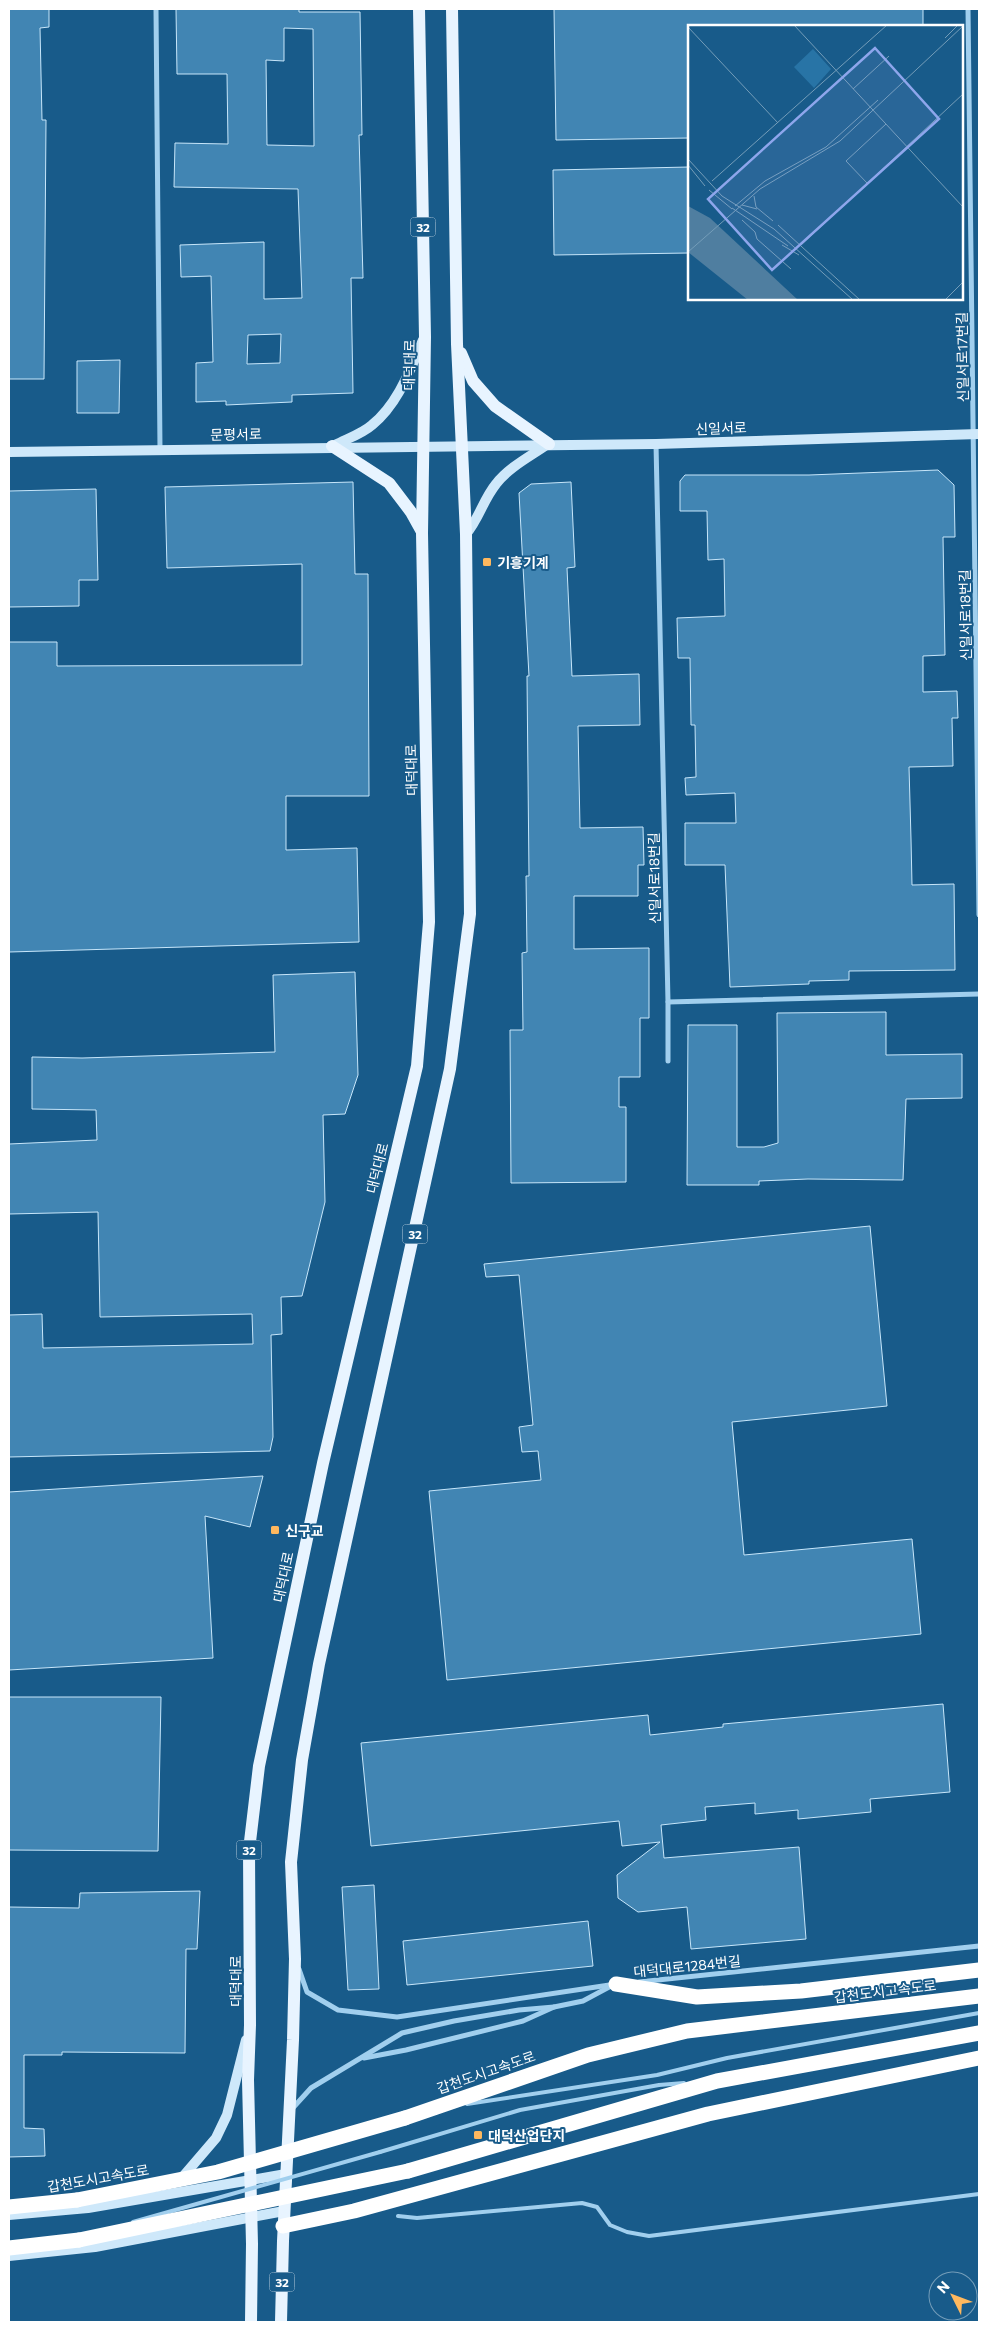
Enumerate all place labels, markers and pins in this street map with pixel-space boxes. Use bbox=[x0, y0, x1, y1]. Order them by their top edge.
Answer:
place label: 기흥기계 bbox=[497, 554, 549, 571]
marker: 기흥기계 bbox=[481, 556, 493, 568]
place label: 신구교 bbox=[285, 1522, 324, 1539]
marker: 신구교 bbox=[269, 1524, 281, 1536]
place label: 대덕산업단지 bbox=[488, 2127, 565, 2144]
marker: 대덕산업단지 bbox=[472, 2129, 484, 2141]

